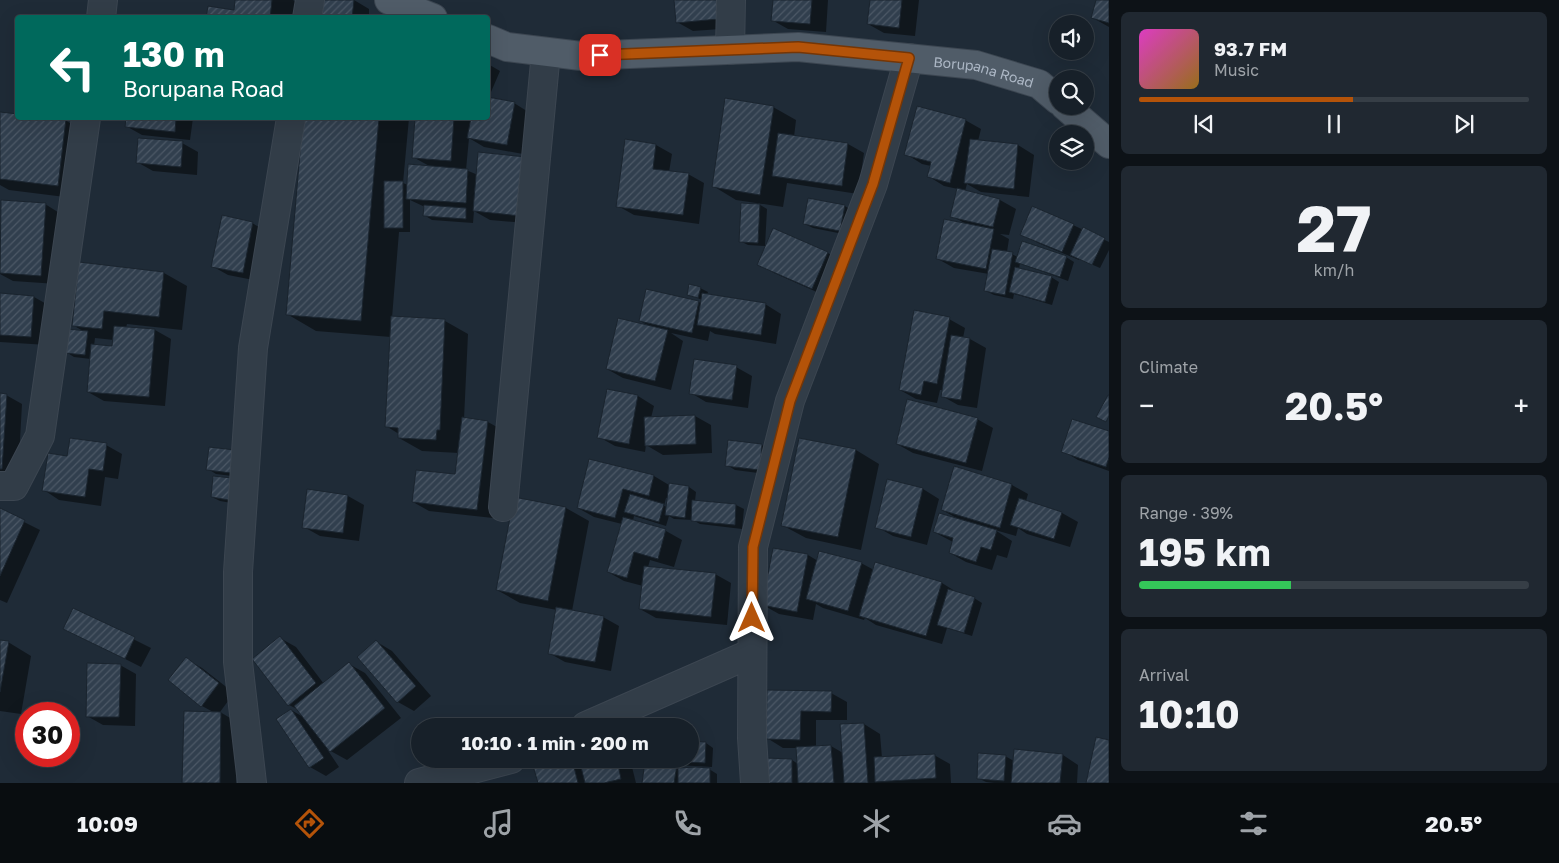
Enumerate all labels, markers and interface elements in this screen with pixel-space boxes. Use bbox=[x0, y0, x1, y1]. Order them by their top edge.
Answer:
map controls bbox=[1049, 15, 1094, 170]
button: sound bbox=[1049, 15, 1094, 60]
text: 130 m bbox=[123, 33, 225, 75]
pin bbox=[579, 34, 621, 76]
icon: left bbox=[40, 35, 105, 100]
text: 93.7 FM bbox=[1214, 37, 1287, 60]
icon: arrive bbox=[586, 41, 614, 69]
street label: Borupana Road bbox=[933, 52, 1036, 90]
text: Music bbox=[1214, 60, 1259, 80]
button: search bbox=[1049, 70, 1094, 115]
text: Borupana Road bbox=[123, 75, 284, 102]
icon: previous bbox=[1190, 110, 1218, 138]
icon: pause bbox=[1320, 110, 1348, 138]
icon: next bbox=[1450, 110, 1478, 138]
button: layers bbox=[1049, 125, 1094, 170]
text: 27 bbox=[1296, 188, 1372, 266]
text: km/h bbox=[1314, 260, 1354, 280]
text: Climate bbox=[1139, 357, 1198, 377]
text: 20.5° bbox=[1285, 383, 1383, 428]
text: − bbox=[1139, 389, 1154, 422]
text: + bbox=[1514, 389, 1529, 422]
text: Range · 39% bbox=[1139, 503, 1233, 523]
text: 195 km bbox=[1139, 529, 1271, 574]
position arrow bbox=[725, 591, 777, 643]
text: Arrival bbox=[1139, 665, 1189, 685]
text: 10:10 bbox=[1139, 691, 1240, 736]
speed limit sign: 30 bbox=[15, 702, 80, 767]
text: 10:10 · 1 min · 200 m bbox=[461, 731, 649, 754]
icon: directions bbox=[292, 806, 327, 841]
icon: music bbox=[481, 806, 516, 841]
icon: phone bbox=[670, 806, 705, 841]
icon: climate bbox=[859, 806, 894, 841]
icon: car bbox=[1047, 806, 1082, 841]
icon: filters bbox=[1236, 806, 1271, 841]
text: 10:09 bbox=[77, 810, 138, 837]
text: 20.5° bbox=[1425, 810, 1482, 837]

